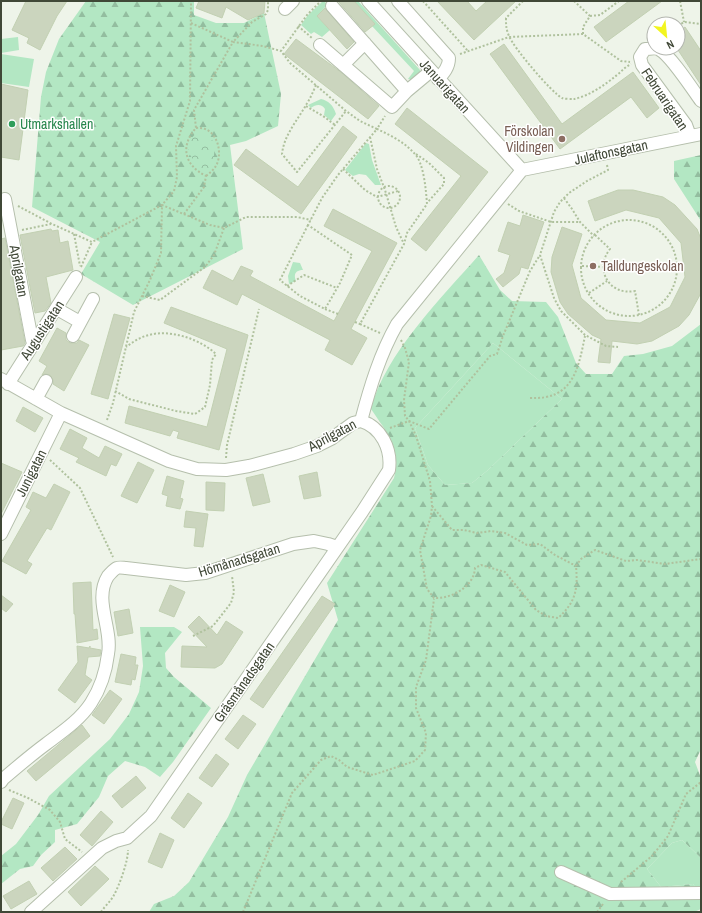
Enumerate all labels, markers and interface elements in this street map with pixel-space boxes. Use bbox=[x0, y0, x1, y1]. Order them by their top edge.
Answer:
north arrow bbox=[646, 16, 686, 56]
text: N bbox=[664, 37, 677, 53]
street label: Januarigatan bbox=[416, 55, 474, 117]
street label: Februarigatan bbox=[638, 64, 692, 134]
place label: Utmarkshallen bbox=[20, 115, 93, 133]
marker: Utmarkshallen bbox=[7, 119, 17, 129]
place label: Förskolan Vildingen bbox=[504, 122, 554, 156]
marker: Förskolan Vildingen bbox=[557, 134, 567, 144]
street label: Julaftonsgatan bbox=[573, 135, 649, 169]
street label: Aprilgatan bbox=[5, 243, 32, 298]
place label: Talldungeskolan bbox=[601, 257, 684, 275]
marker: Talldungeskolan bbox=[588, 261, 598, 271]
street label: Augustigatan bbox=[15, 297, 68, 364]
street label: Aprilgatan bbox=[304, 415, 359, 456]
street label: Junigatan bbox=[12, 446, 50, 500]
street label: Hömånadsgatan bbox=[196, 539, 282, 581]
street label: Gräsmånadsgatan bbox=[210, 638, 278, 726]

